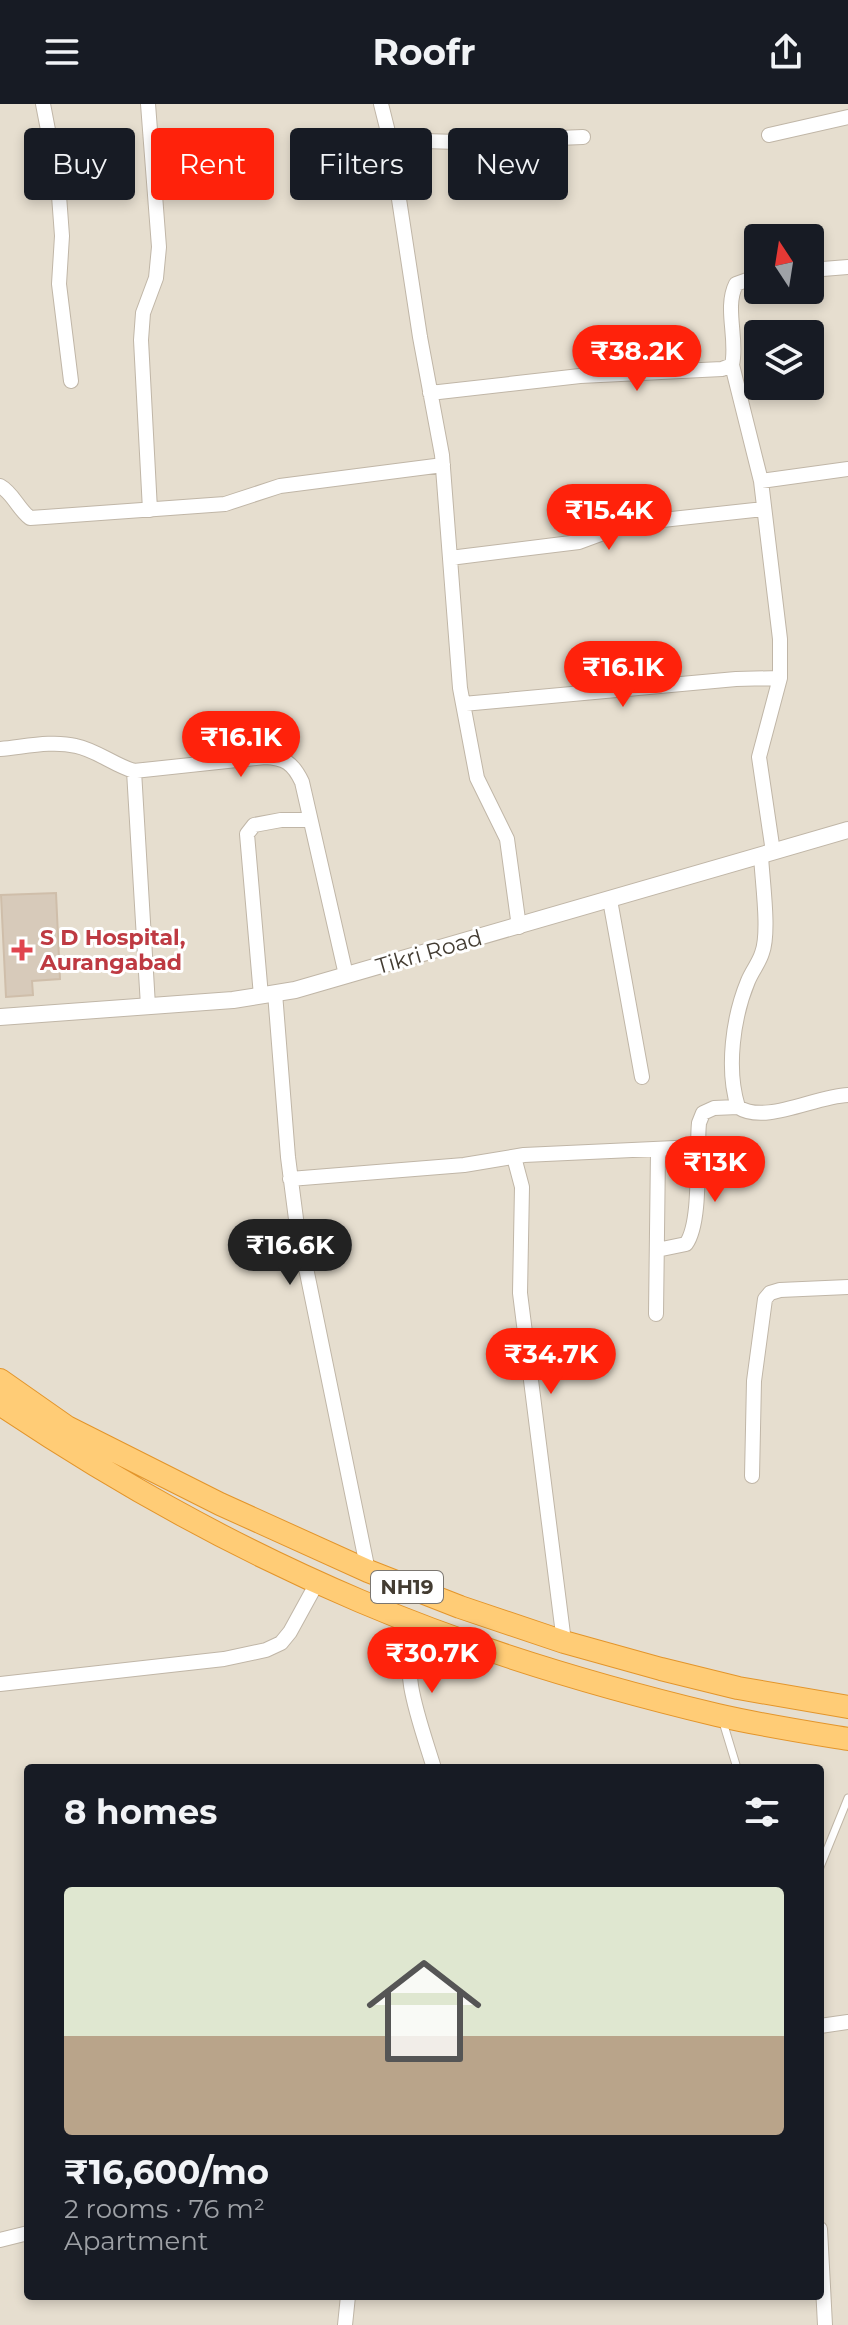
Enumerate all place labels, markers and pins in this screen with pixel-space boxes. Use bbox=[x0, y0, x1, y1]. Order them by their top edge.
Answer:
pin: ₹38.2K bbox=[572, 325, 702, 393]
pin: ₹15.4K bbox=[544, 484, 674, 552]
pin: ₹16.1K bbox=[558, 641, 688, 709]
pin: ₹16.1K bbox=[176, 711, 306, 779]
place label: S D Hospital, Aurangabad bbox=[39, 924, 186, 976]
marker: S D Hospital, Aurangabad bbox=[11, 939, 33, 961]
pin: ₹13K bbox=[668, 1136, 762, 1204]
pin: ₹16.6K bbox=[225, 1219, 355, 1287]
pin: ₹34.7K bbox=[486, 1328, 616, 1396]
pin: ₹30.7K bbox=[367, 1627, 497, 1695]

